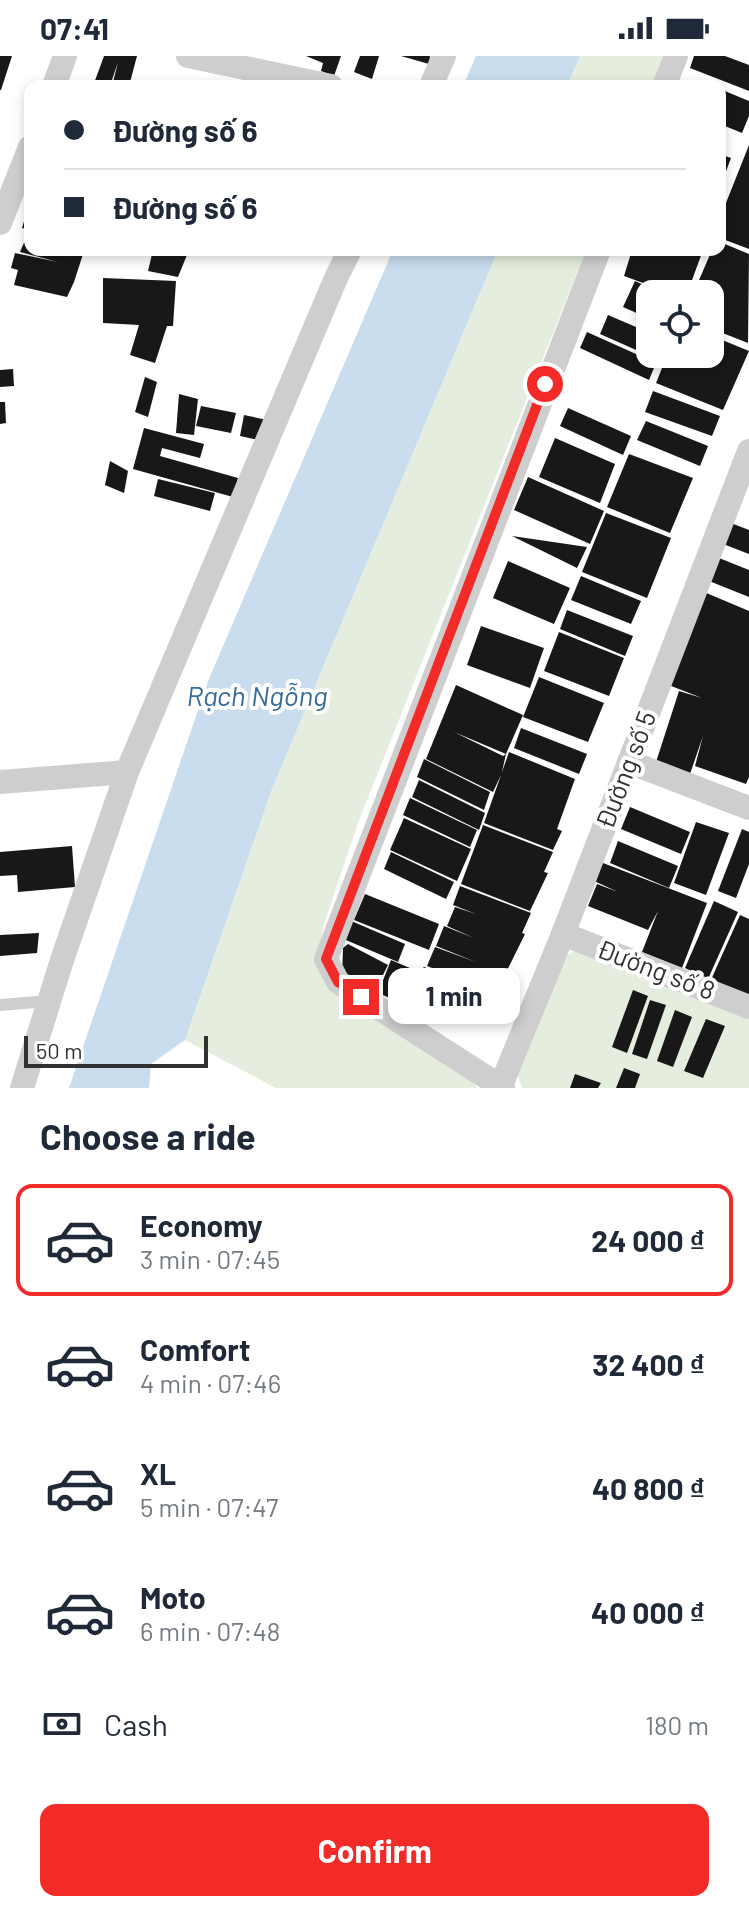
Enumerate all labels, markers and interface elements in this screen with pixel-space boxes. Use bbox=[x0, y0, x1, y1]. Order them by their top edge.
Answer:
text: 07:41 bbox=[40, 10, 109, 46]
text: Đường số 6 bbox=[112, 112, 258, 148]
text: Đường số 6 bbox=[112, 189, 258, 225]
map controls bbox=[636, 280, 724, 368]
button: locate bbox=[636, 280, 724, 368]
route start bbox=[527, 366, 563, 402]
water label: Rạch Ngỗng bbox=[186, 678, 328, 712]
street label: Đường số 5 bbox=[588, 706, 661, 833]
street label: Đường số 8 bbox=[593, 932, 720, 1005]
callout: 1 min bbox=[389, 969, 521, 1025]
route end bbox=[343, 979, 379, 1015]
text: 1 min bbox=[426, 980, 482, 1011]
scale bar bbox=[24, 1032, 208, 1068]
text: 50 m bbox=[36, 1037, 82, 1063]
text: Choose a ride bbox=[40, 1114, 256, 1157]
icon: car bbox=[44, 1204, 116, 1276]
text: Economy bbox=[140, 1207, 263, 1243]
text: 24 000 ₫ bbox=[591, 1222, 705, 1258]
text: 3 min · 07:45 bbox=[140, 1243, 280, 1274]
icon: car bbox=[44, 1328, 116, 1400]
text: Comfort bbox=[140, 1331, 250, 1367]
text: 32 400 ₫ bbox=[592, 1346, 705, 1382]
text: 4 min · 07:46 bbox=[140, 1367, 281, 1398]
icon: car bbox=[44, 1452, 116, 1524]
text: XL bbox=[140, 1455, 176, 1491]
text: 40 800 ₫ bbox=[592, 1470, 705, 1506]
text: 5 min · 07:47 bbox=[140, 1491, 278, 1522]
icon: car bbox=[44, 1576, 116, 1648]
text: Moto bbox=[140, 1579, 206, 1615]
text: 40 000 ₫ bbox=[591, 1594, 705, 1630]
text: 6 min · 07:48 bbox=[140, 1615, 280, 1646]
icon: cash bbox=[40, 1702, 84, 1746]
text: Cash bbox=[104, 1706, 168, 1742]
text: 180 m bbox=[645, 1709, 709, 1740]
button: Confirm bbox=[40, 1804, 709, 1896]

